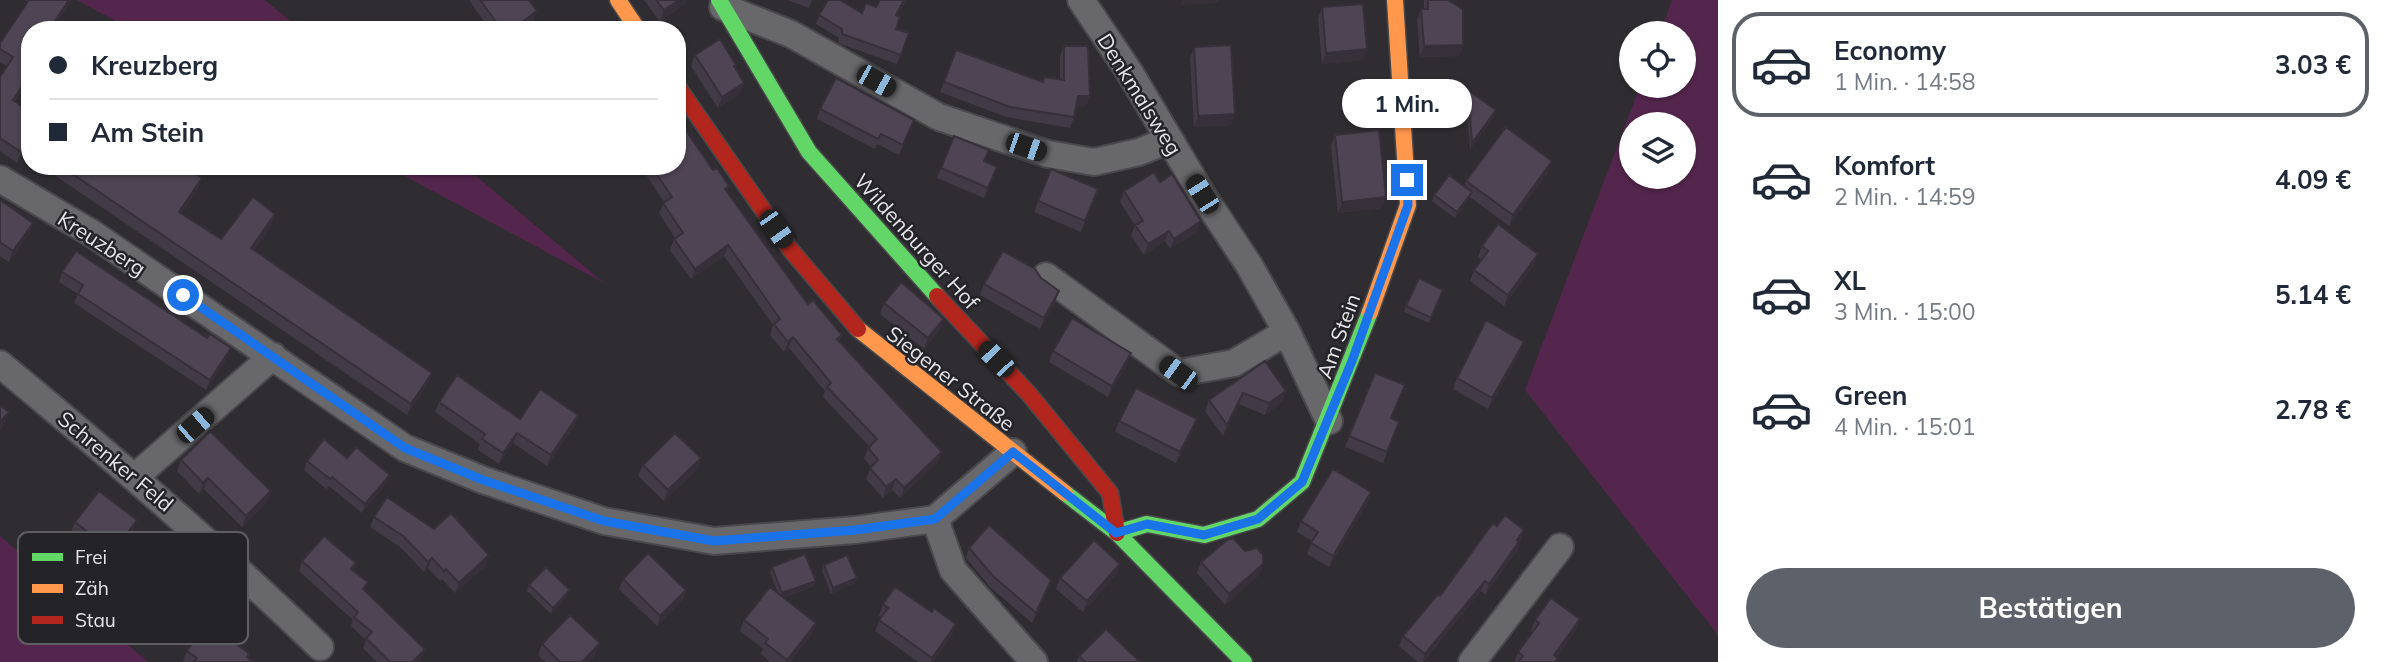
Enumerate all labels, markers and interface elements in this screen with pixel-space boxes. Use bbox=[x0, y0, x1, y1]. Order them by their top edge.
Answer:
map controls bbox=[1619, 21, 1696, 189]
button: locate bbox=[1619, 21, 1696, 98]
street label: Denkmalsweg bbox=[1092, 28, 1188, 160]
icon: car bbox=[1750, 33, 1813, 96]
text: Economy bbox=[1834, 34, 1946, 67]
text: 3.03 € bbox=[2275, 48, 2351, 81]
text: Kreuzberg bbox=[91, 49, 218, 82]
car bbox=[853, 62, 900, 100]
text: 1 Min. · 14:58 bbox=[1834, 67, 1976, 96]
callout: 1 Min. bbox=[1342, 78, 1472, 128]
text: 1 Min. bbox=[1374, 89, 1440, 118]
button: layers bbox=[1619, 112, 1696, 189]
text: Am Stein bbox=[91, 116, 204, 149]
car bbox=[1003, 130, 1050, 164]
icon: car bbox=[1750, 148, 1813, 211]
text: Komfort bbox=[1834, 149, 1935, 182]
text: 4.09 € bbox=[2275, 163, 2351, 196]
route end bbox=[1391, 164, 1423, 196]
street label: Wildenburger Hof bbox=[849, 168, 986, 315]
car bbox=[1182, 171, 1223, 217]
text: 2 Min. · 14:59 bbox=[1834, 182, 1976, 211]
street label: Kreuzberg bbox=[53, 205, 151, 281]
car bbox=[756, 206, 797, 252]
icon: car bbox=[1750, 263, 1813, 326]
text: XL bbox=[1834, 264, 1866, 297]
text: 5.14 € bbox=[2275, 278, 2351, 311]
route start bbox=[167, 279, 199, 311]
street label: Am Stein bbox=[1311, 290, 1365, 382]
text: 3 Min. · 15:00 bbox=[1834, 297, 1976, 326]
street label: Siegener Straße bbox=[882, 320, 1020, 436]
car bbox=[974, 337, 1019, 381]
car bbox=[1155, 352, 1202, 394]
icon: car bbox=[1750, 378, 1813, 441]
text: Green bbox=[1834, 379, 1907, 412]
text: 2.78 € bbox=[2275, 393, 2351, 426]
car bbox=[173, 403, 218, 447]
street label: Schrenker Feld bbox=[53, 405, 179, 517]
text: 4 Min. · 15:01 bbox=[1834, 412, 1976, 441]
legend bbox=[18, 532, 248, 644]
text: Frei bbox=[75, 545, 107, 569]
button: Bestätigen bbox=[1746, 568, 2355, 648]
text: Zäh bbox=[75, 576, 109, 600]
text: Stau bbox=[75, 608, 116, 632]

